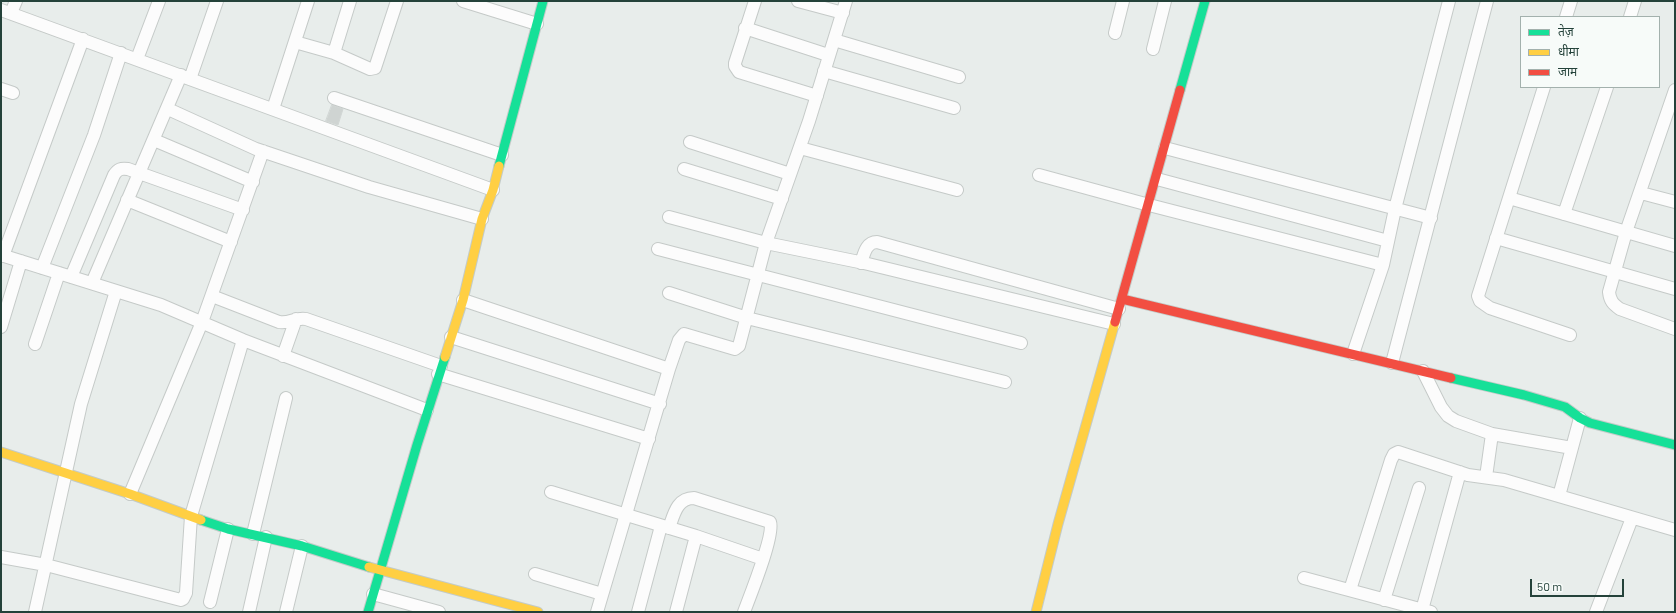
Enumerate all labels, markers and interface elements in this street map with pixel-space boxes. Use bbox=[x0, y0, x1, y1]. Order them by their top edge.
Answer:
legend bbox=[1520, 16, 1660, 88]
text: तेज़ bbox=[1558, 24, 1574, 38]
text: धीमा bbox=[1558, 44, 1579, 58]
text: जाम bbox=[1558, 64, 1577, 78]
scale bar bbox=[1532, 571, 1626, 597]
text: 50 m bbox=[1537, 579, 1562, 593]

